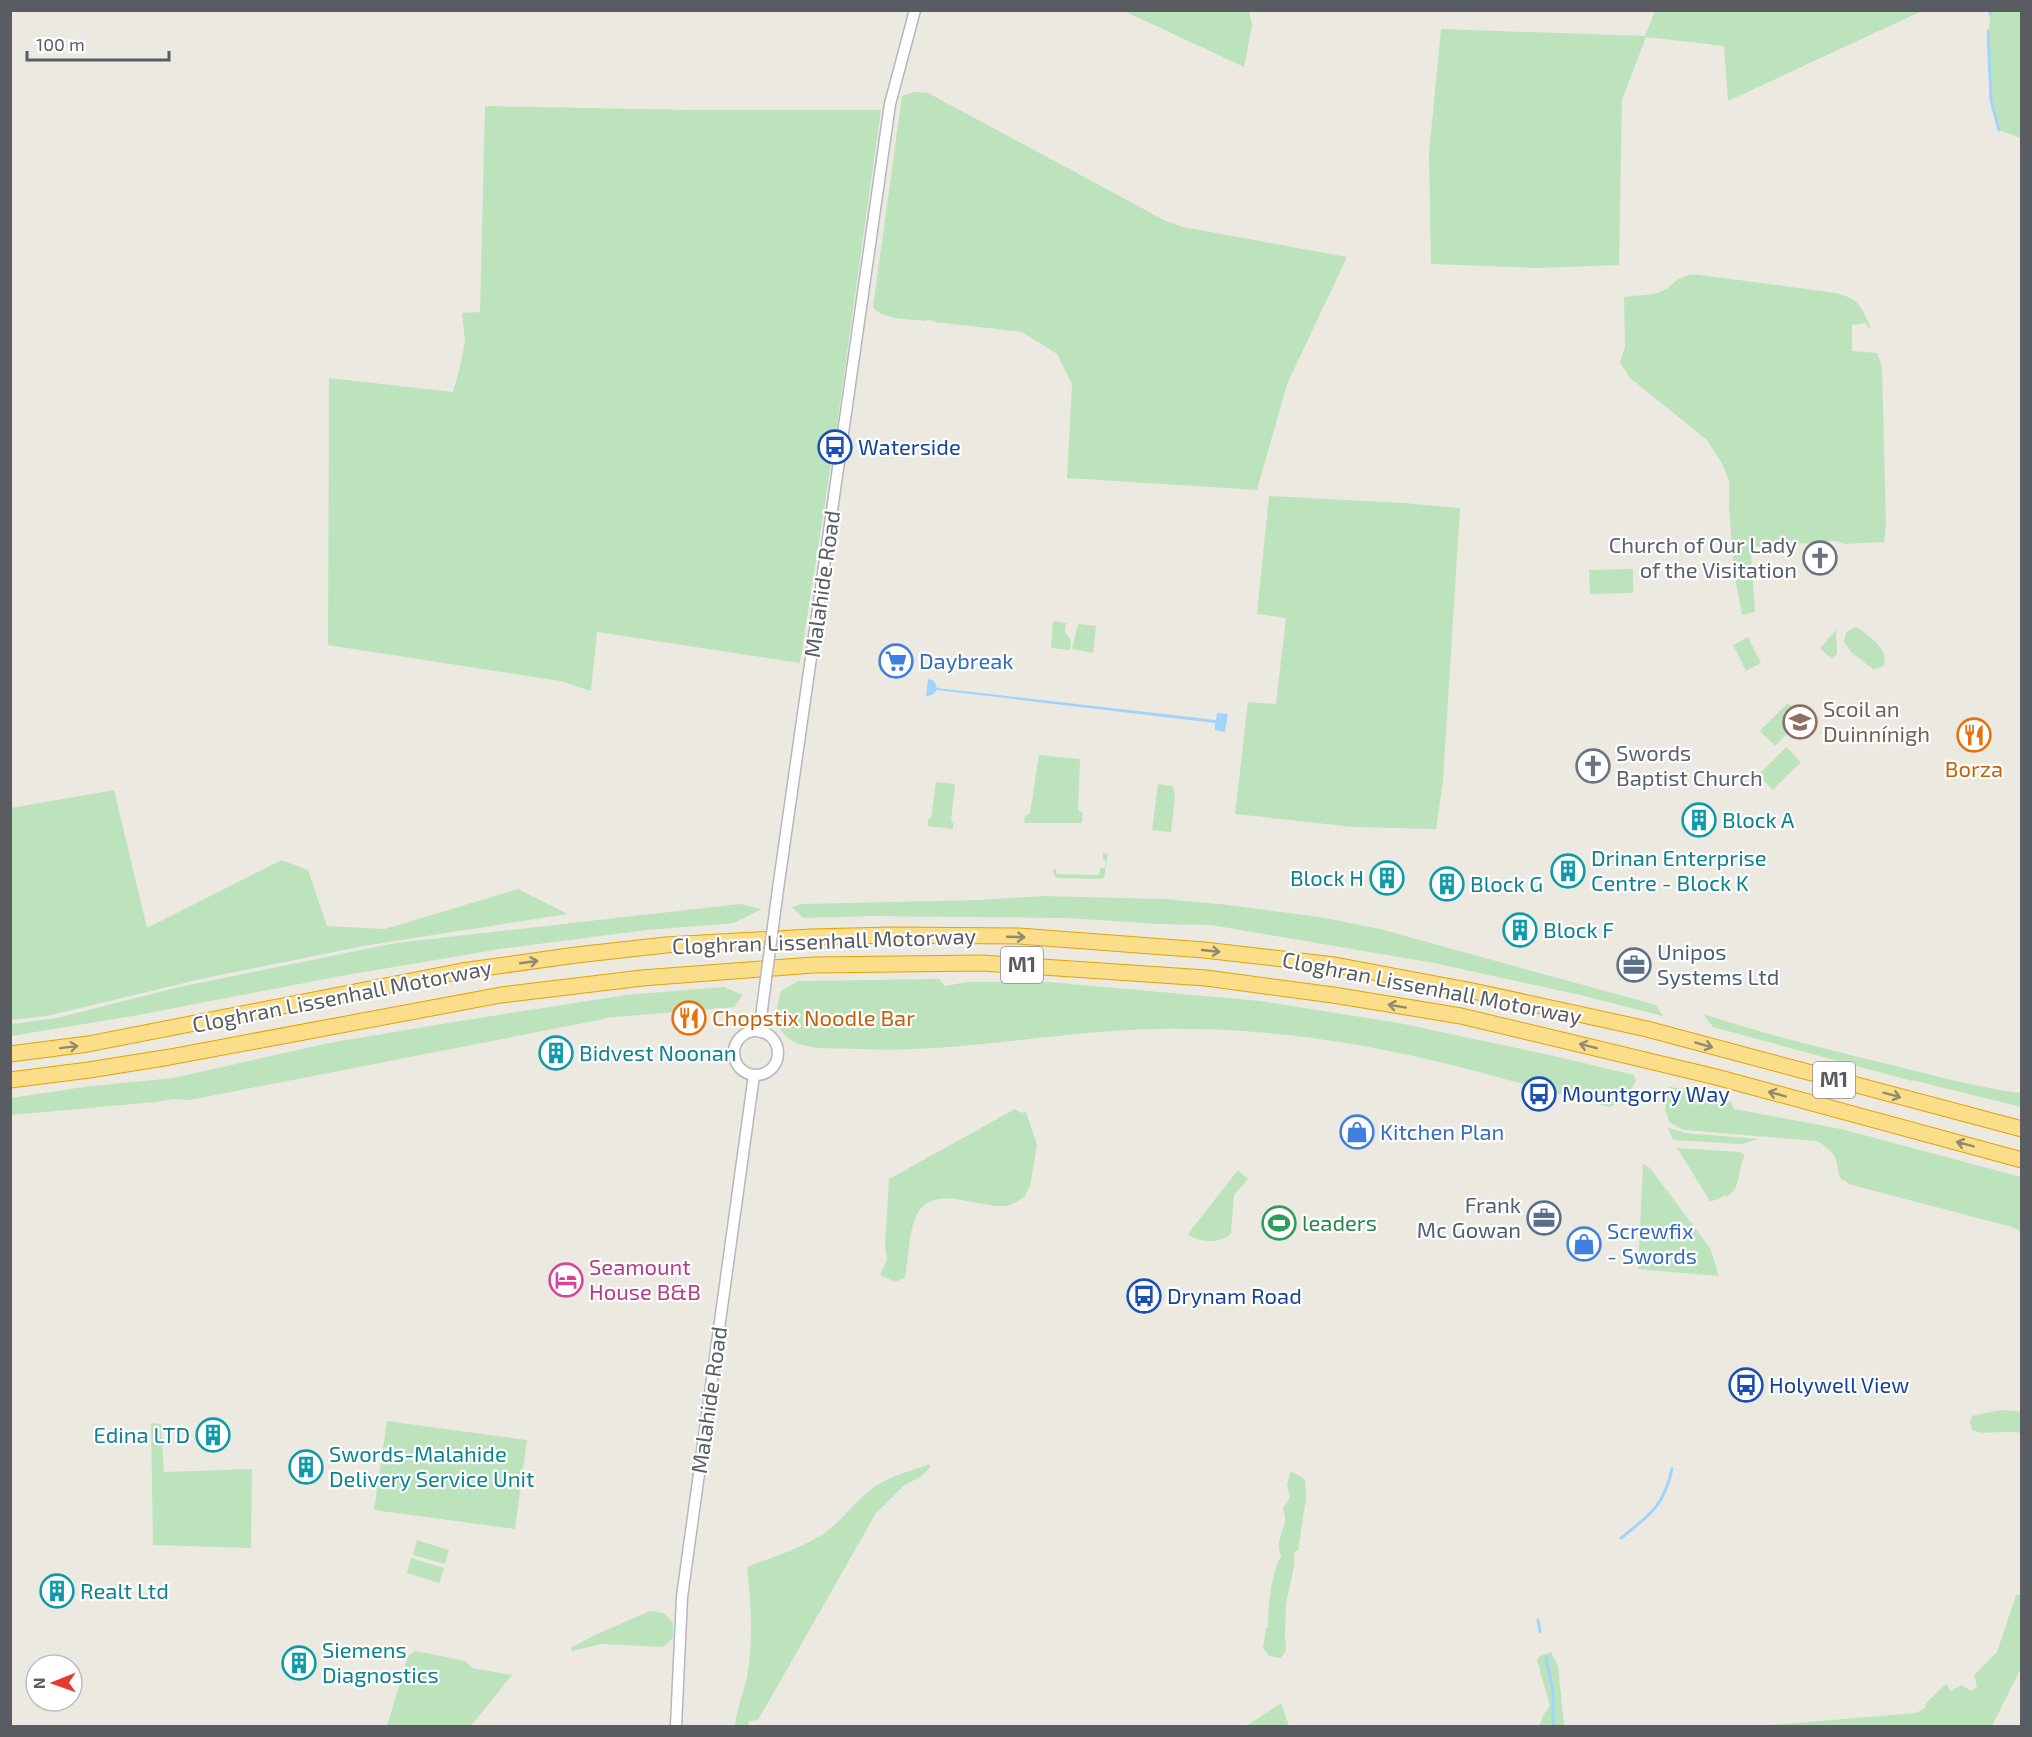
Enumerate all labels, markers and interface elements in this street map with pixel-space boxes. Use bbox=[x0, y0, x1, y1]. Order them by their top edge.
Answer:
scale bar bbox=[27, 24, 170, 62]
text: 100 m bbox=[36, 33, 85, 55]
bus stop icon: Waterside bbox=[817, 429, 853, 465]
place label: Waterside bbox=[858, 433, 961, 459]
street label: Malahide Road bbox=[798, 509, 844, 659]
place label: Church of Our Lady of the Visitation bbox=[1609, 531, 1797, 582]
church icon: Church of Our Lady of the Visitation bbox=[1802, 540, 1838, 576]
supermarket icon: Daybreak bbox=[878, 643, 914, 679]
place label: Daybreak bbox=[919, 647, 1014, 673]
place label: Scoil an Duinnínigh bbox=[1823, 695, 1930, 746]
school or university icon: Scoil an Duinnínigh bbox=[1782, 704, 1818, 740]
restaurant icon: Borza bbox=[1956, 717, 1992, 753]
place label: Swords Baptist Church bbox=[1616, 739, 1763, 790]
church icon: Swords Baptist Church bbox=[1575, 748, 1611, 784]
place label: Borza bbox=[1945, 755, 2003, 781]
building icon: Block A bbox=[1681, 802, 1717, 838]
place label: Block A bbox=[1722, 806, 1795, 832]
place label: Drinan Enterprise Centre - Block K bbox=[1591, 844, 1767, 895]
building icon: Drinan Enterprise Centre - Block K bbox=[1550, 853, 1586, 889]
building icon: Block H bbox=[1369, 860, 1405, 896]
place label: Block H bbox=[1290, 864, 1364, 890]
building icon: Block G bbox=[1429, 866, 1465, 902]
place label: Block G bbox=[1470, 870, 1543, 896]
building icon: Block F bbox=[1502, 912, 1538, 948]
place label: Block F bbox=[1543, 916, 1614, 942]
street label: Cloghran Lissenhall Motorway bbox=[671, 922, 977, 958]
one-way arrow bbox=[1006, 931, 1026, 942]
place label: Unipos Systems Ltd bbox=[1657, 938, 1779, 989]
one-way arrow bbox=[1200, 945, 1220, 956]
street label: Cloghran Lissenhall Motorway bbox=[1280, 945, 1584, 1029]
road number: M1 bbox=[1001, 947, 1043, 983]
office icon: Unipos Systems Ltd bbox=[1616, 947, 1652, 983]
street label: Cloghran Lissenhall Motorway bbox=[190, 953, 494, 1037]
one-way arrow bbox=[518, 956, 538, 967]
restaurant icon: Chopstix Noodle Bar bbox=[671, 1000, 707, 1036]
one-way arrow bbox=[1388, 1000, 1407, 1011]
place label: Chopstix Noodle Bar bbox=[712, 1004, 915, 1030]
building icon: Bidvest Noonan bbox=[538, 1035, 574, 1071]
place label: Bidvest Noonan bbox=[579, 1039, 737, 1065]
one-way arrow bbox=[1578, 1039, 1597, 1051]
one-way arrow bbox=[1694, 1040, 1713, 1051]
one-way arrow bbox=[58, 1041, 78, 1052]
road number: M1 bbox=[1813, 1062, 1855, 1098]
bus stop icon: Mountgorry Way bbox=[1521, 1076, 1557, 1112]
place label: Mountgorry Way bbox=[1562, 1080, 1730, 1106]
one-way arrow bbox=[1768, 1087, 1787, 1099]
one-way arrow bbox=[1883, 1090, 1902, 1101]
shop icon: Kitchen Plan bbox=[1339, 1114, 1375, 1150]
place label: Kitchen Plan bbox=[1380, 1118, 1504, 1144]
one-way arrow bbox=[1956, 1138, 1975, 1150]
place label: Frank Mc Gowan bbox=[1417, 1191, 1521, 1242]
office icon: Frank Mc Gowan bbox=[1526, 1200, 1562, 1236]
sports icon: leaders bbox=[1261, 1205, 1297, 1241]
place label: leaders bbox=[1302, 1209, 1377, 1235]
place label: Screwfix - Swords bbox=[1607, 1217, 1697, 1268]
shop icon: Screwfix - Swords bbox=[1566, 1226, 1602, 1262]
place label: Seamount House B&B bbox=[589, 1253, 701, 1304]
hotel icon: Seamount House B&B bbox=[548, 1262, 584, 1298]
bus stop icon: Drynam Road bbox=[1126, 1278, 1162, 1314]
place label: Drynam Road bbox=[1167, 1282, 1302, 1308]
street label: Malahide Road bbox=[685, 1325, 731, 1475]
bus stop icon: Holywell View bbox=[1728, 1367, 1764, 1403]
place label: Holywell View bbox=[1769, 1371, 1909, 1397]
building icon: Edina LTD bbox=[195, 1417, 231, 1453]
place label: Edina LTD bbox=[93, 1421, 190, 1447]
place label: Swords-Malahide Delivery Service Unit bbox=[329, 1440, 534, 1491]
building icon: Swords-Malahide Delivery Service Unit bbox=[288, 1449, 324, 1485]
building icon: Realt Ltd bbox=[39, 1573, 75, 1609]
place label: Realt Ltd bbox=[80, 1577, 169, 1603]
place label: Siemens Diagnostics bbox=[322, 1636, 439, 1687]
building icon: Siemens Diagnostics bbox=[281, 1645, 317, 1681]
north arrow bbox=[24, 1653, 84, 1713]
text: N bbox=[29, 1677, 48, 1689]

